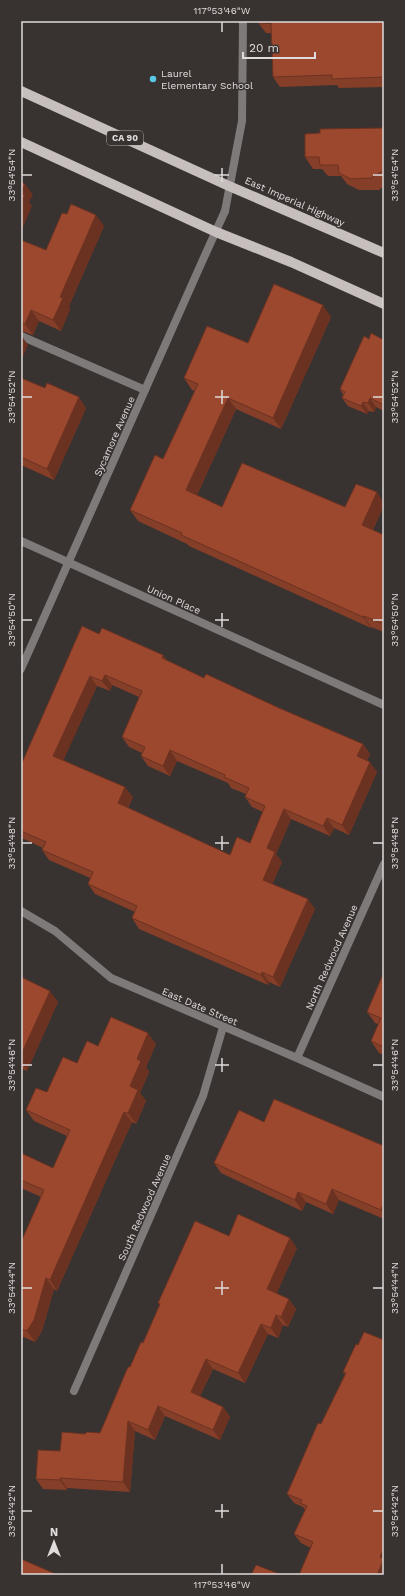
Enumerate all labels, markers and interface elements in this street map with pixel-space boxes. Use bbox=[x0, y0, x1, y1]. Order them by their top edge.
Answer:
text: 117°53'46"W bbox=[194, 5, 251, 16]
scale bar bbox=[243, 34, 315, 60]
text: 20 m bbox=[249, 41, 279, 55]
place label: Laurel Elementary School bbox=[161, 68, 253, 91]
marker: Laurel Elementary School bbox=[148, 74, 158, 84]
road number: CA 90 bbox=[107, 131, 143, 145]
text: 33°54'54"N bbox=[6, 149, 17, 201]
text: 33°54'54"N bbox=[389, 149, 400, 201]
street label: East Imperial Highway bbox=[243, 174, 347, 229]
text: 33°54'52"N bbox=[6, 370, 17, 424]
text: 33°54'52"N bbox=[389, 370, 400, 424]
street label: Sycamore Avenue bbox=[92, 394, 137, 478]
street label: Union Place bbox=[145, 583, 203, 616]
text: 33°54'50"N bbox=[6, 593, 17, 647]
text: 33°54'50"N bbox=[389, 593, 400, 647]
text: 33°54'48"N bbox=[6, 817, 17, 869]
text: 33°54'48"N bbox=[389, 817, 400, 869]
street label: North Redwood Avenue bbox=[303, 903, 360, 1012]
street label: East Date Street bbox=[160, 986, 240, 1028]
text: 33°54'46"N bbox=[6, 1039, 17, 1091]
text: 33°54'46"N bbox=[389, 1039, 400, 1091]
street label: South Redwood Avenue bbox=[116, 1152, 173, 1262]
text: 33°54'44"N bbox=[6, 1262, 17, 1314]
text: 33°54'44"N bbox=[389, 1262, 400, 1314]
text: 33°54'42"N bbox=[6, 1485, 17, 1537]
text: 33°54'42"N bbox=[389, 1485, 400, 1537]
north arrow bbox=[34, 1522, 74, 1562]
text: N bbox=[50, 1526, 58, 1539]
text: 117°53'46"W bbox=[194, 1579, 251, 1590]

